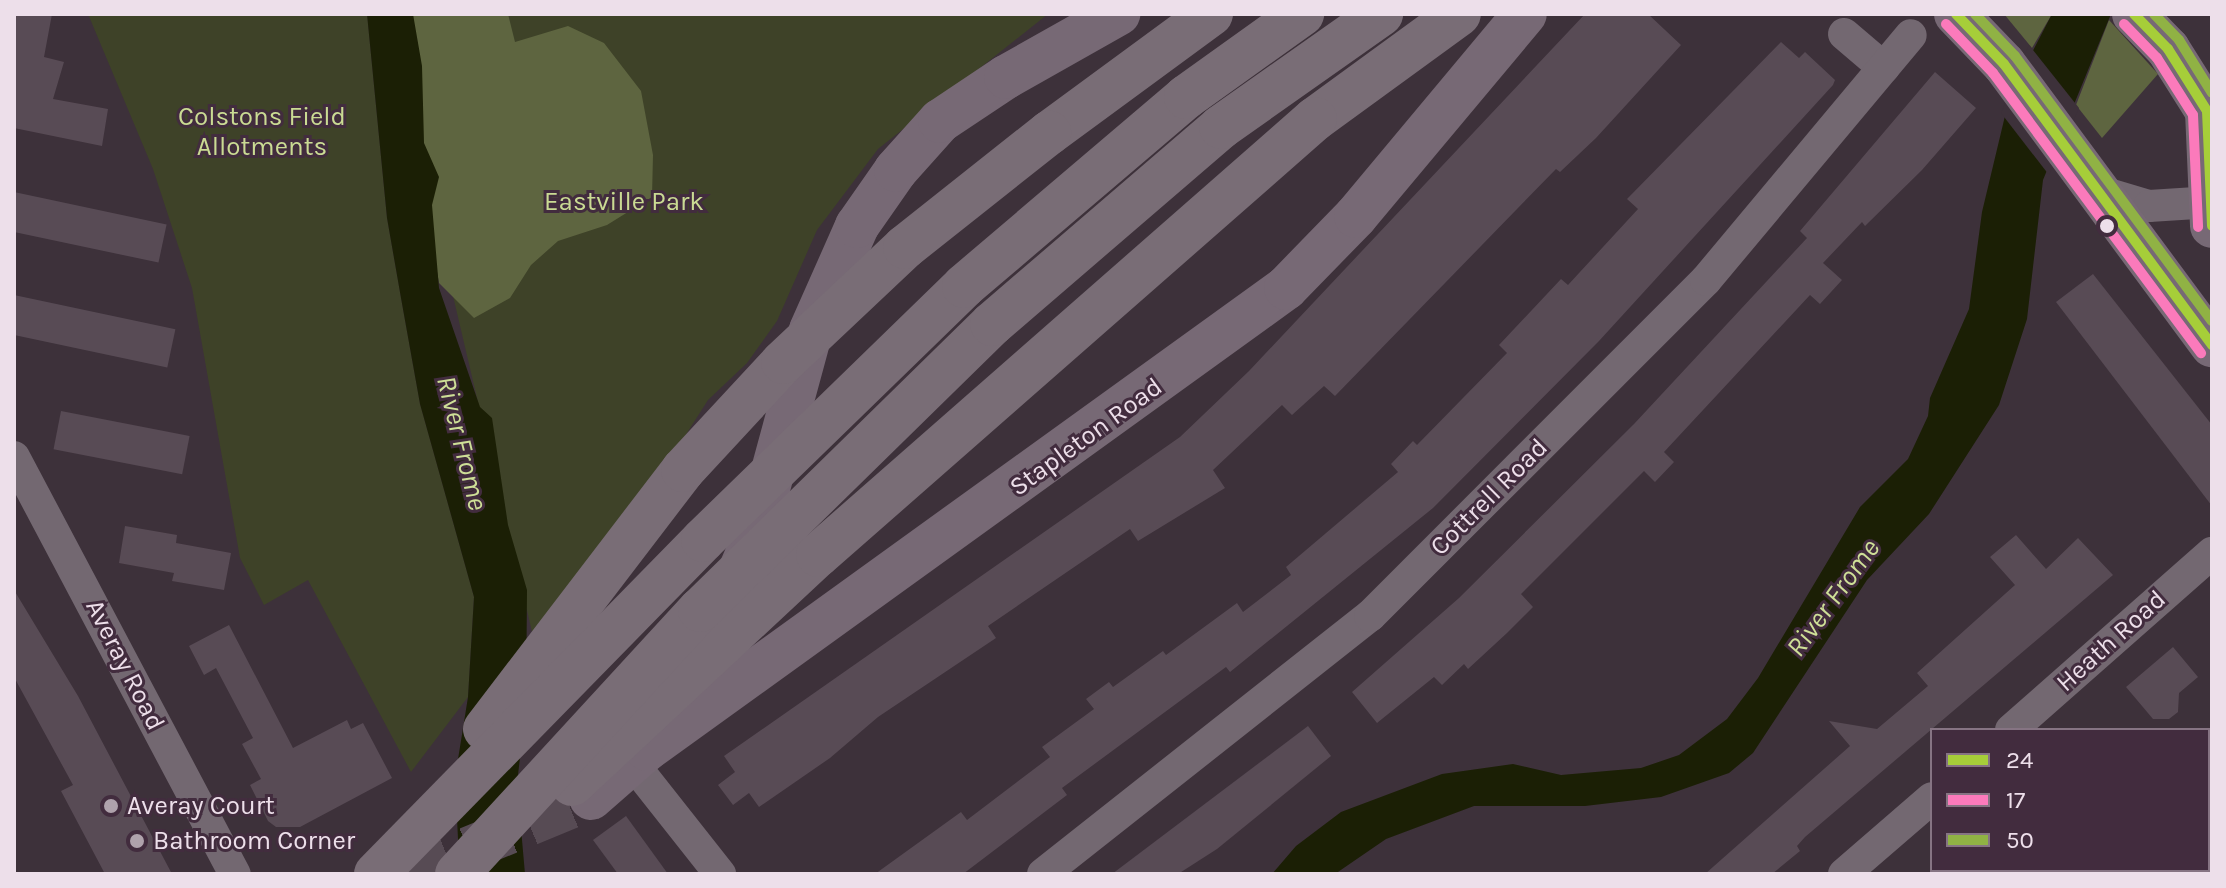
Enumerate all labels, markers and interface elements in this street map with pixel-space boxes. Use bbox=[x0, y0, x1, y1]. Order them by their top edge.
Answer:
park label: Colstons Field Allotments bbox=[178, 101, 346, 162]
park label: Eastville Park bbox=[544, 186, 704, 218]
unlabelled marker bbox=[2099, 218, 2115, 234]
street label: Stapleton Road bbox=[1003, 371, 1169, 503]
water label: River Frome bbox=[429, 372, 495, 514]
street label: Cottrell Road bbox=[1424, 432, 1554, 562]
water label: River Frome bbox=[1779, 533, 1887, 663]
street label: Heath Road bbox=[2050, 584, 2172, 698]
street label: Averay Road bbox=[79, 594, 171, 736]
legend bbox=[1930, 728, 2210, 872]
text: 24 bbox=[2006, 746, 2033, 774]
text: 17 bbox=[2006, 786, 2025, 814]
place label: Averay Court bbox=[127, 790, 275, 822]
marker: Averay Court bbox=[102, 797, 120, 815]
place label: Bathroom Corner bbox=[153, 825, 355, 857]
text: 50 bbox=[2006, 826, 2034, 854]
marker: Bathroom Corner bbox=[128, 832, 146, 850]

